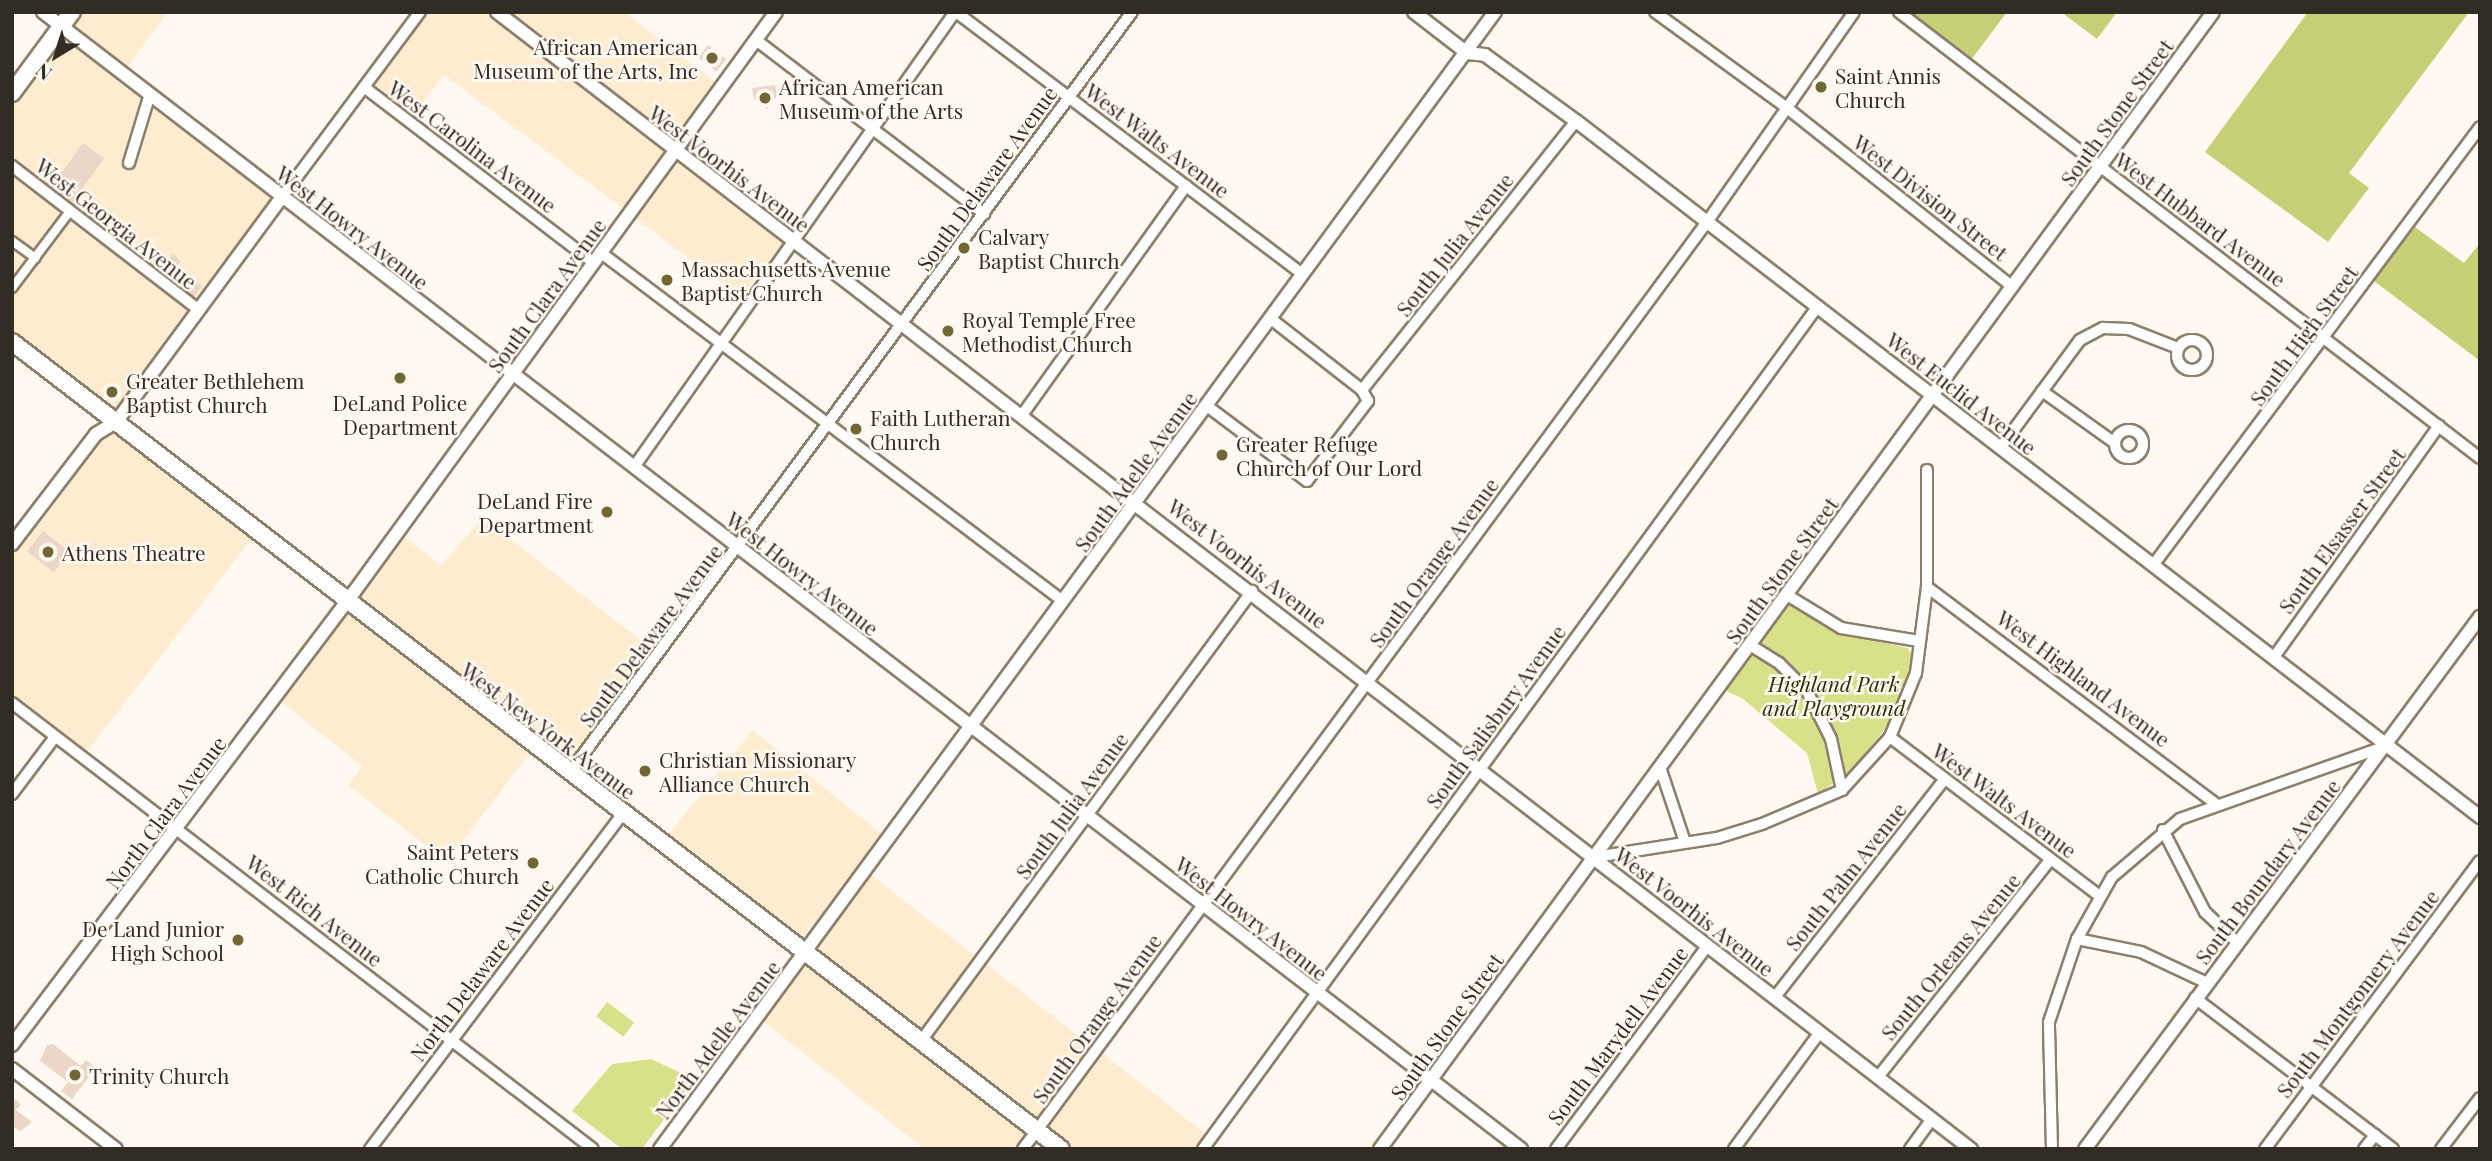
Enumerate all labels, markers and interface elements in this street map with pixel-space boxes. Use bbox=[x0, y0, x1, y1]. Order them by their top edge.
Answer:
north arrow bbox=[21, 21, 91, 91]
place label: African American Museum of the Arts, Inc bbox=[472, 33, 698, 83]
street label: South Stone Street bbox=[2054, 34, 2178, 190]
marker: African American Museum of the Arts, Inc bbox=[704, 50, 720, 66]
text: N bbox=[30, 58, 56, 87]
place label: Saint Annis Church bbox=[1835, 62, 1942, 112]
place label: African American Museum of the Arts bbox=[779, 73, 964, 123]
street label: West Carolina Avenue bbox=[384, 74, 562, 218]
street label: West Walts Avenue bbox=[1080, 77, 1236, 203]
marker: Saint Annis Church bbox=[1813, 79, 1829, 95]
street label: South Delaware Avenue bbox=[910, 80, 1062, 276]
marker: African American Museum of the Arts bbox=[757, 90, 773, 106]
street label: West Voorhis Avenue bbox=[644, 99, 816, 237]
street label: West Division Street bbox=[1849, 129, 2013, 265]
street label: West Hubbard Avenue bbox=[2110, 146, 2292, 292]
street label: West Georgia Avenue bbox=[31, 152, 203, 294]
street label: West Howry Avenue bbox=[271, 159, 435, 295]
street label: South Julia Avenue bbox=[1390, 167, 1518, 321]
street label: South Clara Avenue bbox=[481, 213, 611, 377]
place label: Calvary Baptist Church bbox=[978, 223, 1120, 273]
marker: Calvary Baptist Church bbox=[956, 240, 972, 256]
place label: Massachusetts Avenue Baptist Church bbox=[681, 255, 892, 305]
street label: South High Street bbox=[2244, 260, 2362, 410]
marker: Massachusetts Avenue Baptist Church bbox=[659, 272, 675, 288]
place label: Royal Temple Free Methodist Church bbox=[962, 306, 1136, 356]
marker: Royal Temple Free Methodist Church bbox=[940, 323, 956, 339]
street label: West Euclid Avenue bbox=[1882, 326, 2042, 460]
place label: Greater Bethlehem Baptist Church bbox=[126, 367, 305, 417]
marker: DeLand Police Department bbox=[392, 370, 408, 386]
marker: Greater Bethlehem Baptist Church bbox=[104, 384, 120, 400]
street label: South Adelle Avenue bbox=[1068, 385, 1202, 557]
place label: DeLand Police Department bbox=[333, 389, 467, 439]
place label: Faith Lutheran Church bbox=[870, 404, 1011, 454]
marker: Faith Lutheran Church bbox=[848, 421, 864, 437]
place label: Greater Refuge Church of Our Lord bbox=[1236, 430, 1423, 480]
street label: South Elsasser Street bbox=[2272, 442, 2410, 618]
marker: Greater Refuge Church of Our Lord bbox=[1214, 447, 1230, 463]
street label: South Orange Avenue bbox=[1363, 472, 1503, 652]
place label: DeLand Fire Department bbox=[477, 487, 593, 537]
street label: South Stone Street bbox=[1719, 492, 1843, 648]
street label: West Voorhis Avenue bbox=[1163, 493, 1333, 633]
marker: DeLand Fire Department bbox=[599, 504, 615, 520]
street label: West Howry Avenue bbox=[721, 505, 885, 641]
street label: South Delaware Avenue bbox=[573, 538, 727, 732]
place label: Athens Theatre bbox=[62, 539, 206, 565]
marker: Athens Theatre bbox=[40, 544, 56, 560]
street label: West Highland Avenue bbox=[1992, 604, 2176, 752]
street label: South Salisbury Avenue bbox=[1420, 619, 1570, 813]
street label: West New York Avenue bbox=[456, 656, 642, 804]
park label: Highland Park and Playground bbox=[1763, 670, 1905, 720]
street label: South Julia Avenue bbox=[1009, 726, 1133, 884]
street label: North Clara Avenue bbox=[99, 730, 231, 894]
street label: West Walts Avenue bbox=[1927, 737, 2083, 863]
place label: Christian Missionary Alliance Church bbox=[659, 746, 856, 796]
marker: Christian Missionary Alliance Church bbox=[637, 763, 653, 779]
street label: South Boundary Avenue bbox=[2189, 773, 2345, 969]
street label: South Palm Avenue bbox=[1779, 797, 1911, 955]
place label: Saint Peters Catholic Church bbox=[365, 838, 519, 888]
street label: West Voorhis Avenue bbox=[1610, 841, 1780, 981]
street label: West Rich Avenue bbox=[241, 849, 389, 971]
street label: West Howry Avenue bbox=[1170, 850, 1334, 986]
marker: Saint Peters Catholic Church bbox=[525, 855, 541, 871]
street label: South Orleans Avenue bbox=[1875, 867, 2025, 1045]
street label: North Delaware Avenue bbox=[404, 872, 558, 1066]
street label: South Montgomery Avenue bbox=[2270, 884, 2444, 1102]
place label: De Land Junior High School bbox=[82, 915, 224, 965]
street label: South Orange Avenue bbox=[1026, 928, 1166, 1108]
marker: De Land Junior High School bbox=[230, 932, 246, 948]
street label: South Marydell Avenue bbox=[1541, 940, 1693, 1130]
street label: South Stone Street bbox=[1384, 948, 1508, 1104]
street label: North Adelle Avenue bbox=[649, 954, 785, 1124]
place label: Trinity Church bbox=[89, 1062, 230, 1088]
marker: Trinity Church bbox=[67, 1067, 83, 1083]

